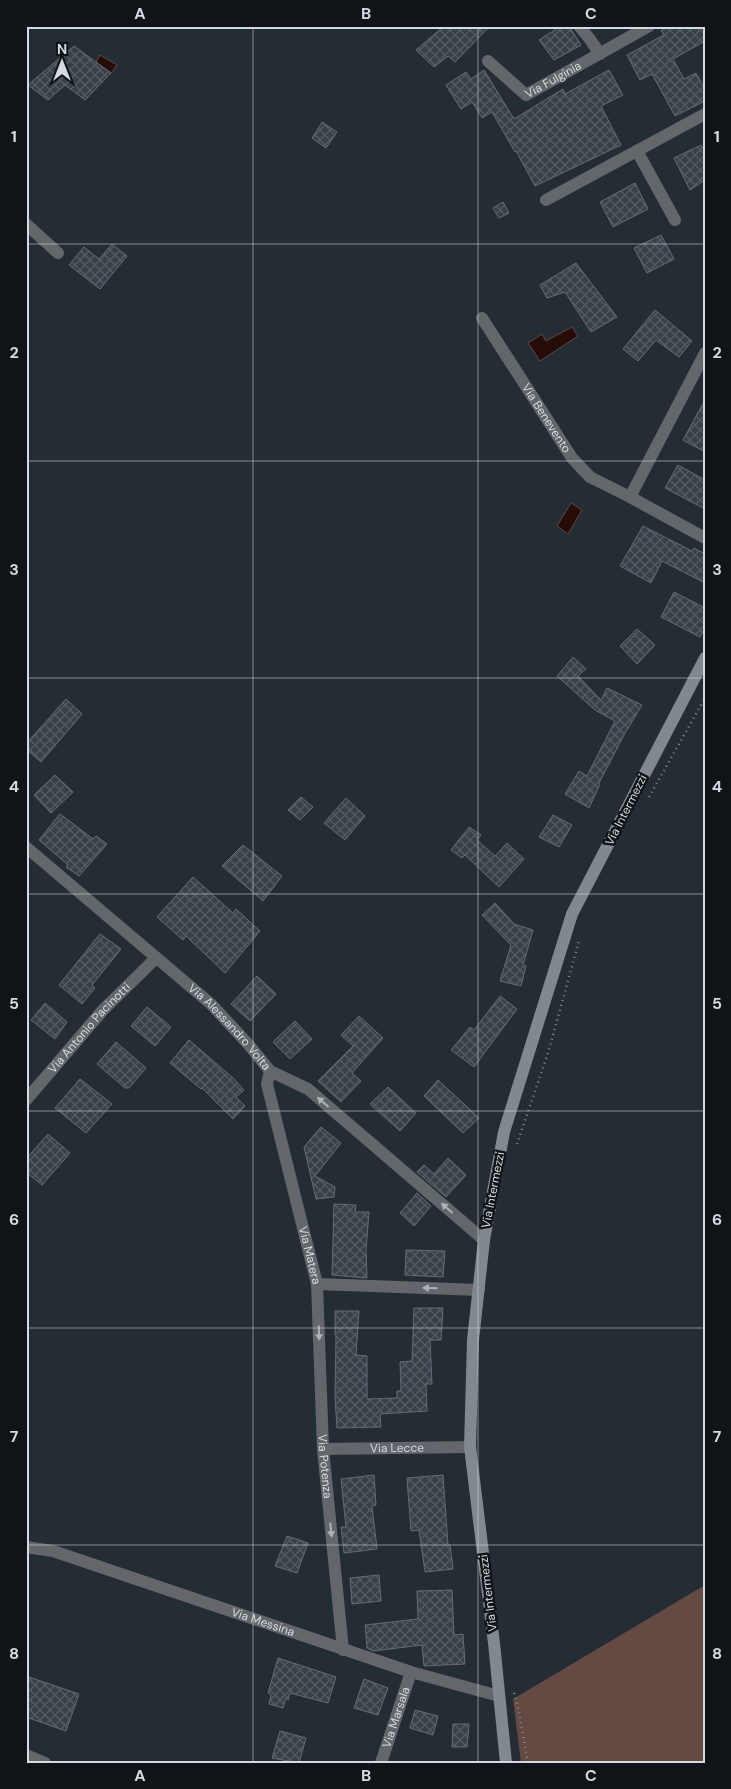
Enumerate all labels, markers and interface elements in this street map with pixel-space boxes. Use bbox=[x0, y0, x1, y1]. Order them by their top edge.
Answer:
text: A bbox=[134, 3, 146, 24]
text: B bbox=[361, 3, 371, 24]
text: C bbox=[585, 3, 597, 24]
north arrow bbox=[38, 38, 88, 88]
text: N bbox=[57, 40, 67, 58]
street label: Via Fulginia bbox=[522, 58, 584, 102]
text: 1 bbox=[11, 126, 17, 147]
text: 1 bbox=[714, 126, 720, 147]
text: 2 bbox=[9, 342, 19, 363]
text: 2 bbox=[712, 342, 722, 363]
street label: Via Benevento bbox=[518, 380, 575, 456]
text: 3 bbox=[9, 559, 19, 580]
text: 3 bbox=[712, 559, 722, 580]
street label: Via Intermezzi bbox=[601, 772, 651, 848]
text: 4 bbox=[9, 776, 19, 797]
text: 4 bbox=[712, 776, 722, 797]
street label: Via Antonio Pacinotti bbox=[44, 979, 134, 1076]
street label: Via Alessandro Volta bbox=[185, 980, 274, 1074]
text: 5 bbox=[9, 993, 19, 1014]
text: 5 bbox=[712, 993, 722, 1014]
one-way arrow bbox=[318, 1096, 330, 1108]
street label: Via Intermezzi bbox=[478, 1150, 508, 1230]
one-way arrow bbox=[441, 1202, 453, 1214]
text: 6 bbox=[9, 1209, 19, 1230]
text: 6 bbox=[712, 1209, 722, 1230]
street label: Via Matera bbox=[295, 1225, 325, 1286]
one-way arrow bbox=[422, 1284, 438, 1292]
one-way arrow bbox=[315, 1325, 323, 1341]
text: 7 bbox=[10, 1426, 19, 1447]
text: 7 bbox=[713, 1426, 722, 1447]
street label: Via Potenza bbox=[314, 1434, 336, 1499]
street label: Via Lecce bbox=[370, 1440, 424, 1456]
one-way arrow bbox=[327, 1522, 335, 1538]
street label: Via Intermezzi bbox=[475, 1553, 501, 1632]
street label: Via Messina bbox=[229, 1604, 297, 1640]
text: 8 bbox=[9, 1643, 19, 1664]
text: 8 bbox=[712, 1643, 722, 1664]
street label: Via Marsala bbox=[378, 1685, 414, 1750]
text: A bbox=[134, 1765, 146, 1786]
text: B bbox=[361, 1765, 371, 1786]
text: C bbox=[585, 1765, 597, 1786]

